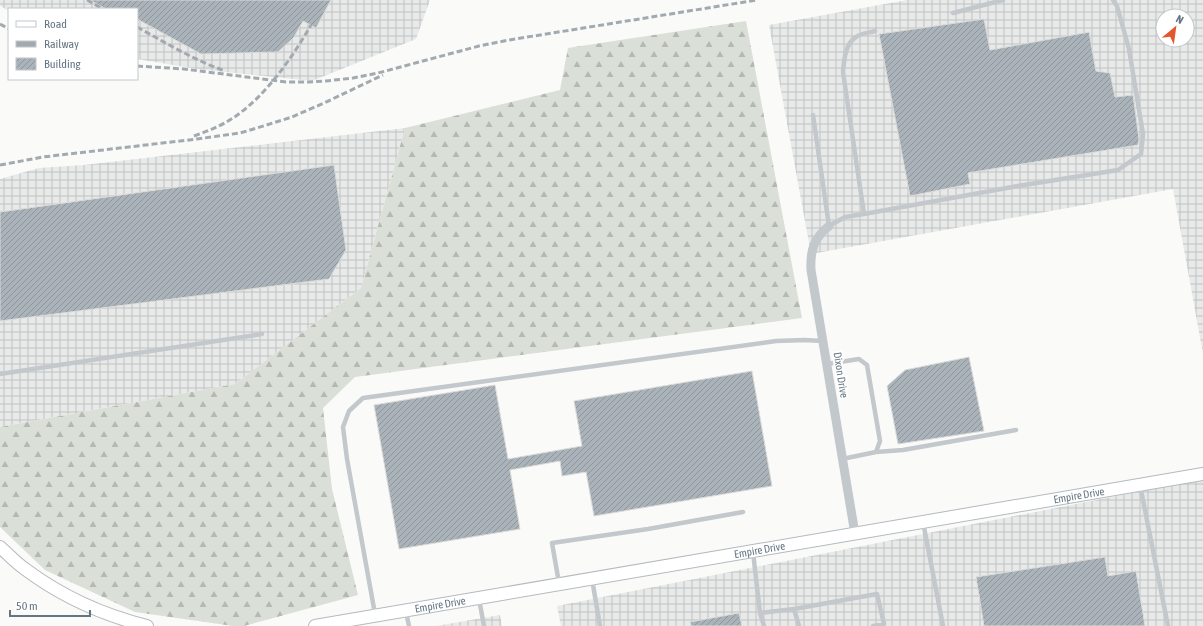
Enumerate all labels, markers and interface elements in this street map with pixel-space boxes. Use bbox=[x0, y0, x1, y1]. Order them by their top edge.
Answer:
legend bbox=[8, 8, 138, 80]
north arrow bbox=[1155, 8, 1195, 48]
text: N bbox=[1174, 12, 1186, 26]
text: Road bbox=[44, 17, 67, 31]
text: Railway bbox=[44, 37, 79, 51]
text: Building bbox=[44, 57, 82, 71]
street label: Dixon Drive bbox=[831, 351, 851, 399]
street label: Empire Drive bbox=[1052, 485, 1105, 506]
street label: Empire Drive bbox=[733, 540, 786, 560]
scale bar bbox=[10, 592, 90, 618]
street label: Empire Drive bbox=[414, 594, 467, 615]
text: 50 m bbox=[16, 599, 38, 613]

